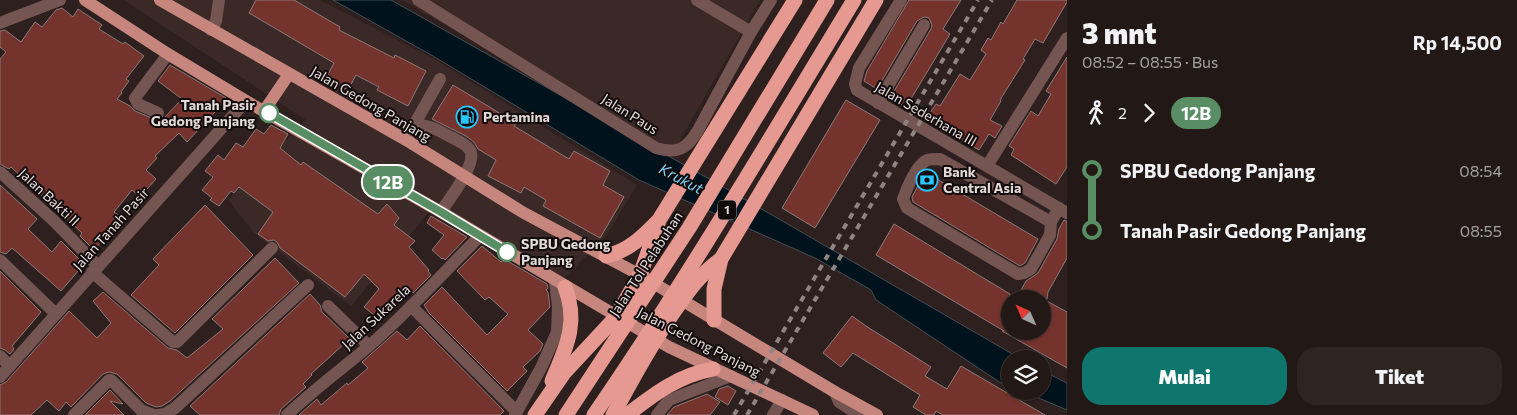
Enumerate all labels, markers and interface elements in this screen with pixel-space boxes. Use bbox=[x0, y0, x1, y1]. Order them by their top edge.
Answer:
text: 3 mnt bbox=[1082, 16, 1157, 50]
text: Rp 14,500 bbox=[1413, 31, 1502, 54]
text: 08:52 – 08:55 · Bus bbox=[1082, 52, 1218, 71]
street label: Jalan Gedong Panjang bbox=[308, 62, 435, 145]
street label: Jalan Sederhana III bbox=[872, 78, 980, 150]
street label: Jalan Paus bbox=[599, 90, 662, 138]
place label: Tanah Pasir Gedong Panjang bbox=[151, 96, 255, 129]
icon: walk bbox=[1082, 99, 1110, 127]
icon: forward bbox=[1135, 99, 1163, 127]
text: 12B bbox=[1181, 102, 1211, 124]
marker: Tanah Pasir Gedong Panjang bbox=[259, 103, 279, 123]
text: 2 bbox=[1118, 103, 1127, 122]
fuel station icon: Pertamina bbox=[455, 105, 479, 129]
place label: Pertamina bbox=[483, 108, 550, 125]
water label: Krukut bbox=[656, 159, 707, 198]
text: SPBU Gedong Panjang bbox=[1120, 159, 1315, 182]
text: 08:54 bbox=[1459, 161, 1502, 180]
place label: Bank Central Asia bbox=[943, 163, 1021, 196]
street label: Jalan Bakti II bbox=[15, 164, 83, 229]
line badge: 12B bbox=[359, 166, 417, 198]
bank icon: Bank Central Asia bbox=[915, 168, 939, 192]
text: 12B bbox=[373, 171, 403, 193]
street label: Jalan Tanah Pasir bbox=[69, 183, 153, 274]
road number: 1 bbox=[718, 200, 736, 220]
street label: Jalan Tol Pelabuhan bbox=[605, 208, 686, 319]
text: Tanah Pasir Gedong Panjang bbox=[1120, 219, 1366, 242]
text: 08:55 bbox=[1460, 221, 1502, 240]
place label: SPBU Gedong Panjang bbox=[521, 235, 611, 268]
marker: SPBU Gedong Panjang bbox=[497, 242, 517, 262]
street label: Jalan Sukarela bbox=[338, 281, 413, 353]
north arrow bbox=[1001, 290, 1051, 340]
map controls bbox=[1001, 290, 1051, 400]
street label: Jalan Gedong Panjang bbox=[635, 303, 764, 380]
button: Mulai bbox=[1082, 347, 1287, 405]
button: Tiket bbox=[1297, 347, 1502, 405]
button: layers bbox=[1001, 350, 1051, 400]

